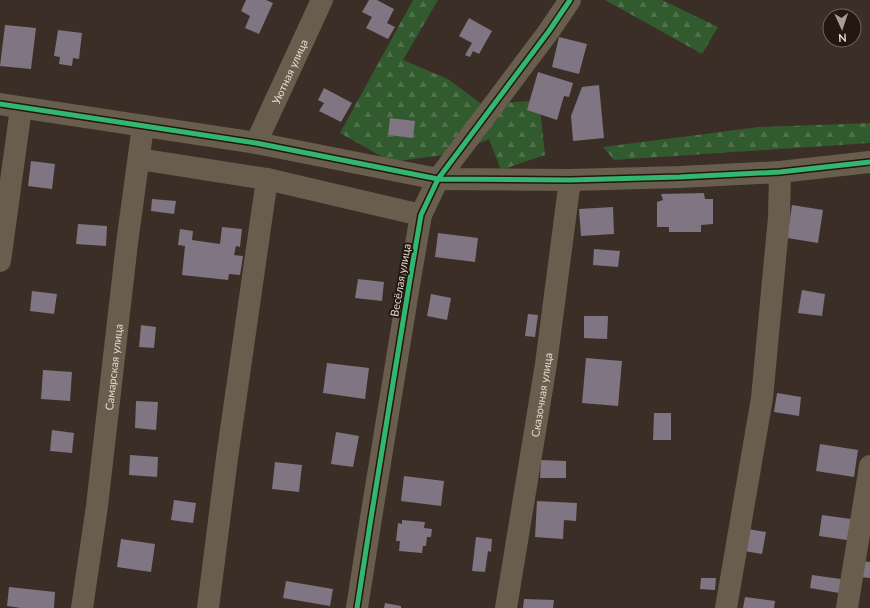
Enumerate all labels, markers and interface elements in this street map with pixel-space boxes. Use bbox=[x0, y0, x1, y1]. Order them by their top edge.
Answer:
north arrow bbox=[822, 8, 862, 48]
text: N bbox=[838, 32, 847, 45]
street label: Уютная улица bbox=[269, 37, 310, 106]
street label: Весёлая улица bbox=[387, 242, 413, 318]
street label: Самарская улица bbox=[101, 323, 124, 411]
street label: Сказочная улица bbox=[528, 352, 554, 438]

